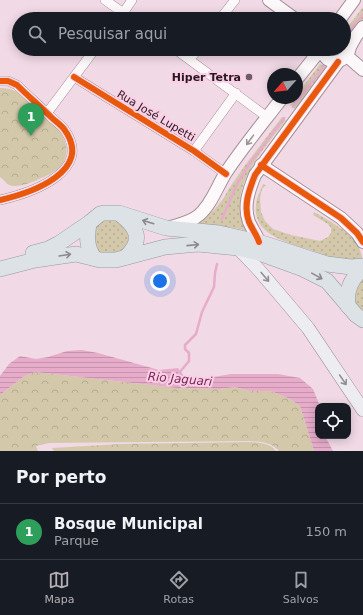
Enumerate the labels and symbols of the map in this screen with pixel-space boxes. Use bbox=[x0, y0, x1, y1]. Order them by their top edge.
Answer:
north arrow bbox=[267, 68, 303, 104]
place label: Hiper Tetra bbox=[172, 71, 241, 84]
marker: Hiper Tetra bbox=[244, 72, 254, 82]
street label: Rua José Lupetti bbox=[115, 88, 197, 144]
pin: 1 bbox=[18, 103, 44, 136]
one-way arrow bbox=[246, 135, 254, 146]
one-way arrow bbox=[142, 218, 155, 225]
one-way arrow bbox=[186, 241, 199, 248]
one-way arrow bbox=[58, 251, 71, 259]
your location bbox=[150, 271, 170, 291]
one-way arrow bbox=[260, 271, 269, 282]
one-way arrow bbox=[311, 273, 323, 281]
water label: Rio Jaguari bbox=[147, 369, 213, 389]
one-way arrow bbox=[339, 374, 347, 385]

